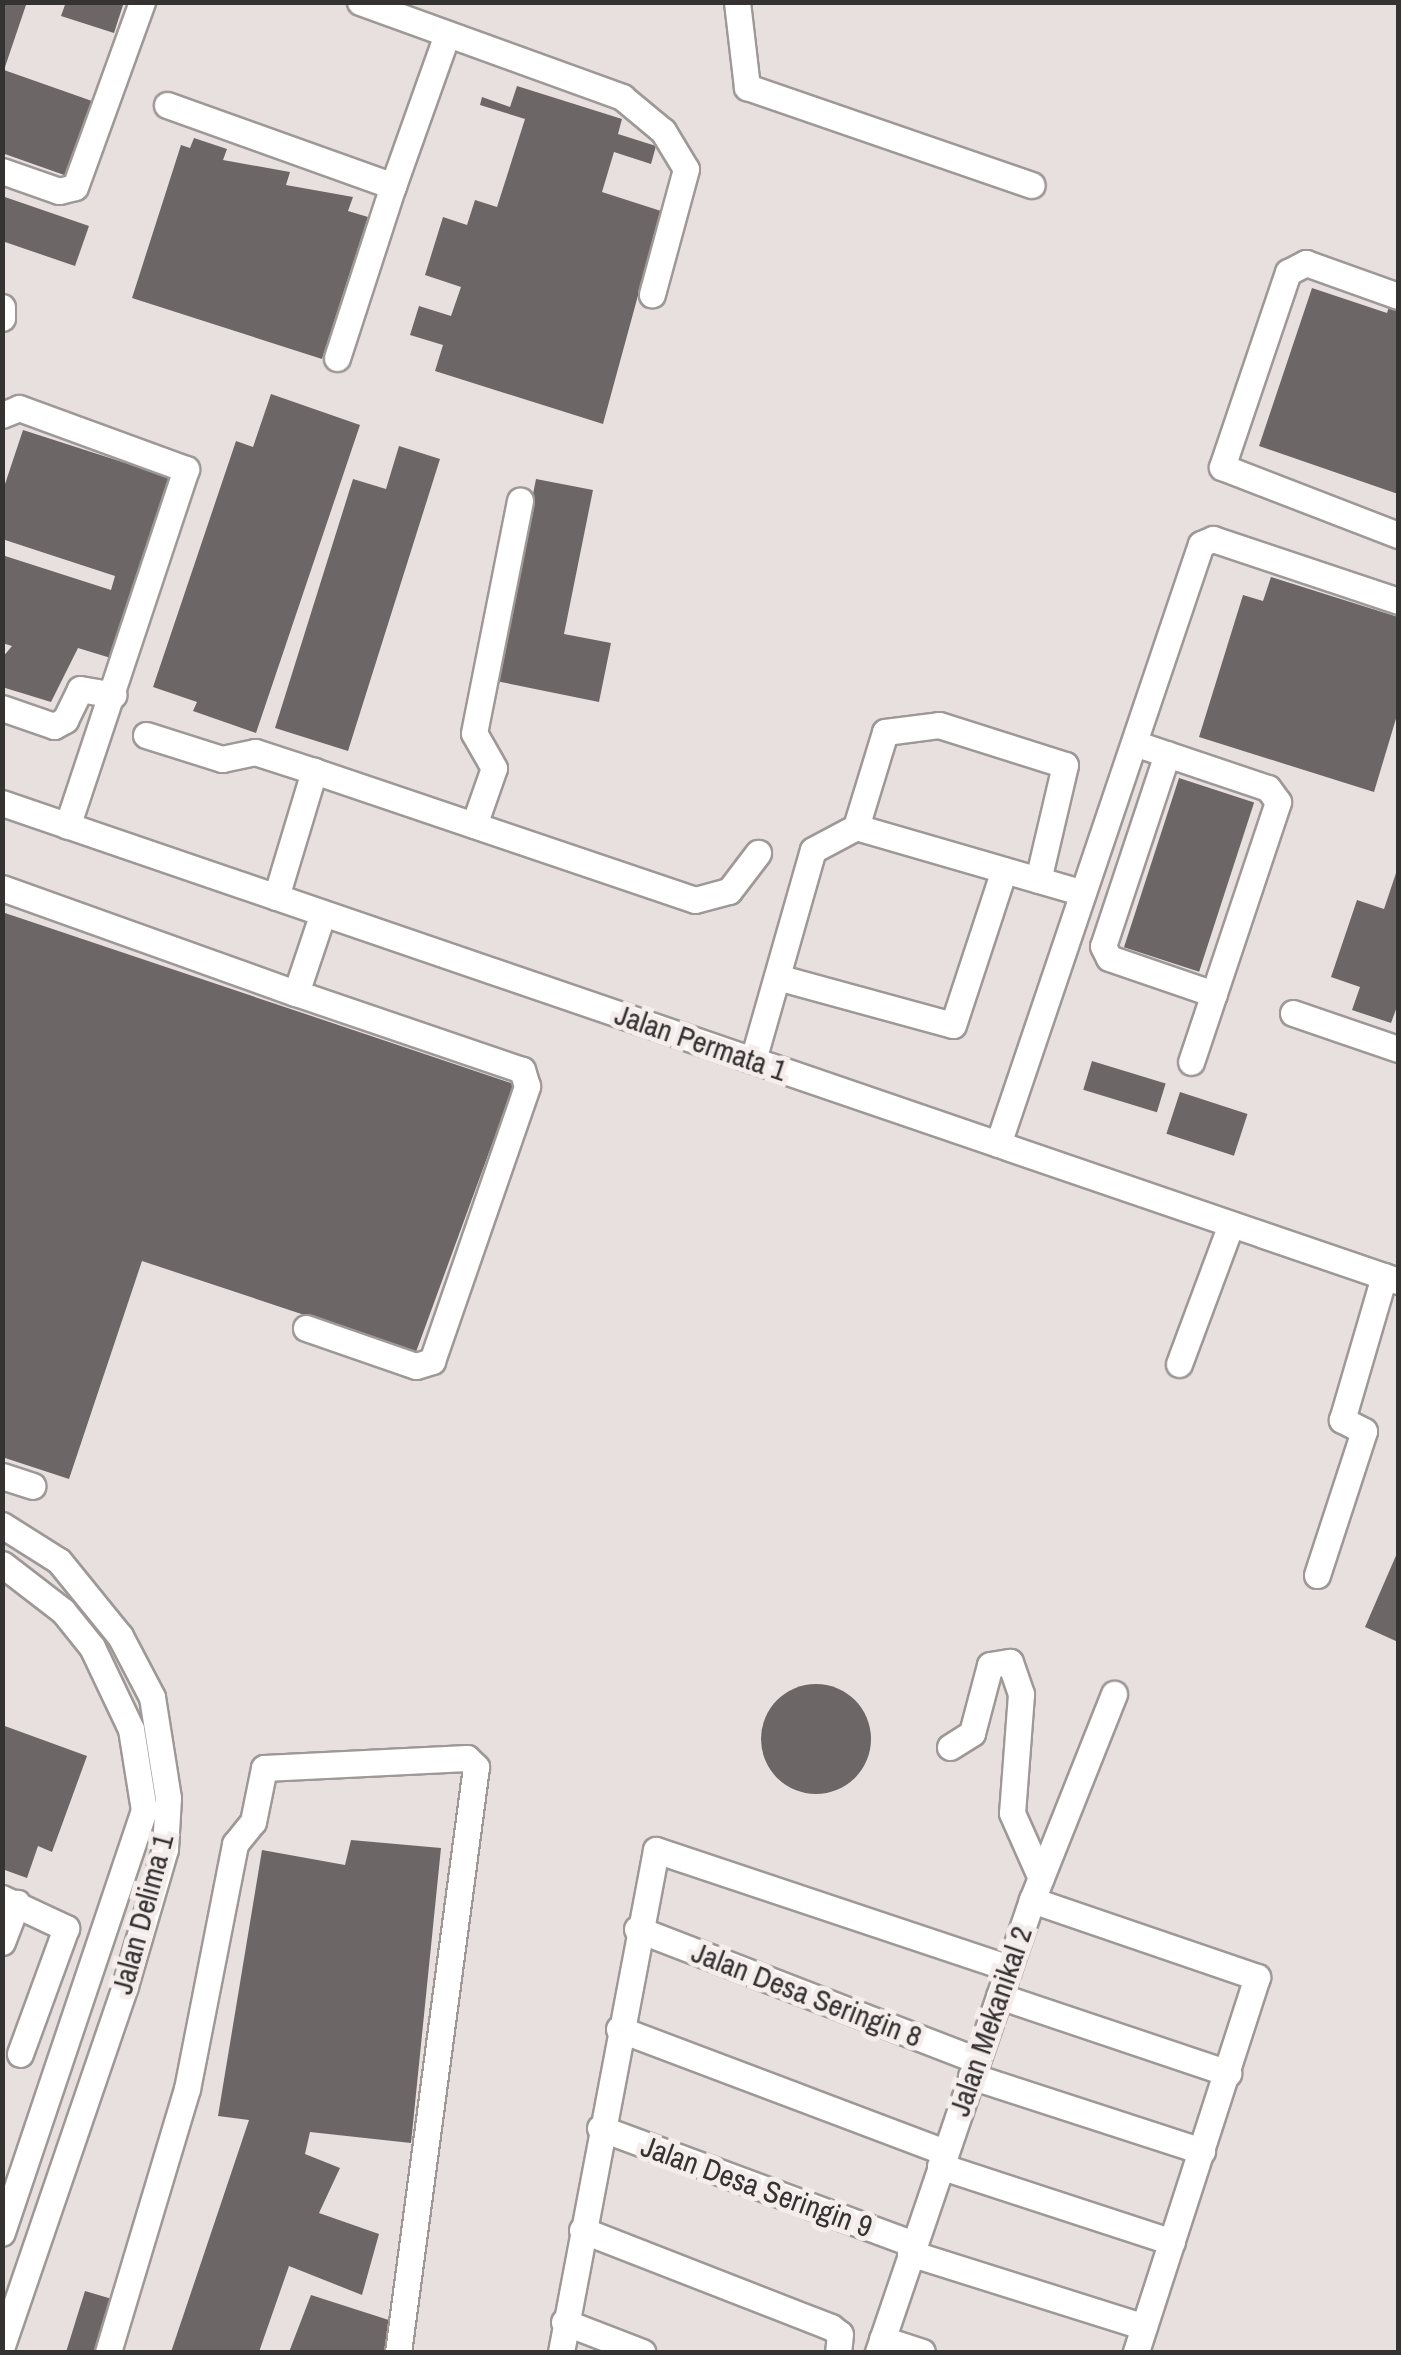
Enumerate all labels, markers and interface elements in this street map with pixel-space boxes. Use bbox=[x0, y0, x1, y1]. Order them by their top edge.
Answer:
street label: Jalan Permata 1 bbox=[610, 996, 792, 1088]
street label: Jalan Delima 1 bbox=[103, 1830, 181, 1998]
street label: Jalan Mekanikal 2 bbox=[941, 1921, 1039, 2121]
street label: Jalan Desa Seringin 8 bbox=[687, 1934, 927, 2054]
street label: Jalan Desa Seringin 9 bbox=[636, 2127, 878, 2245]

